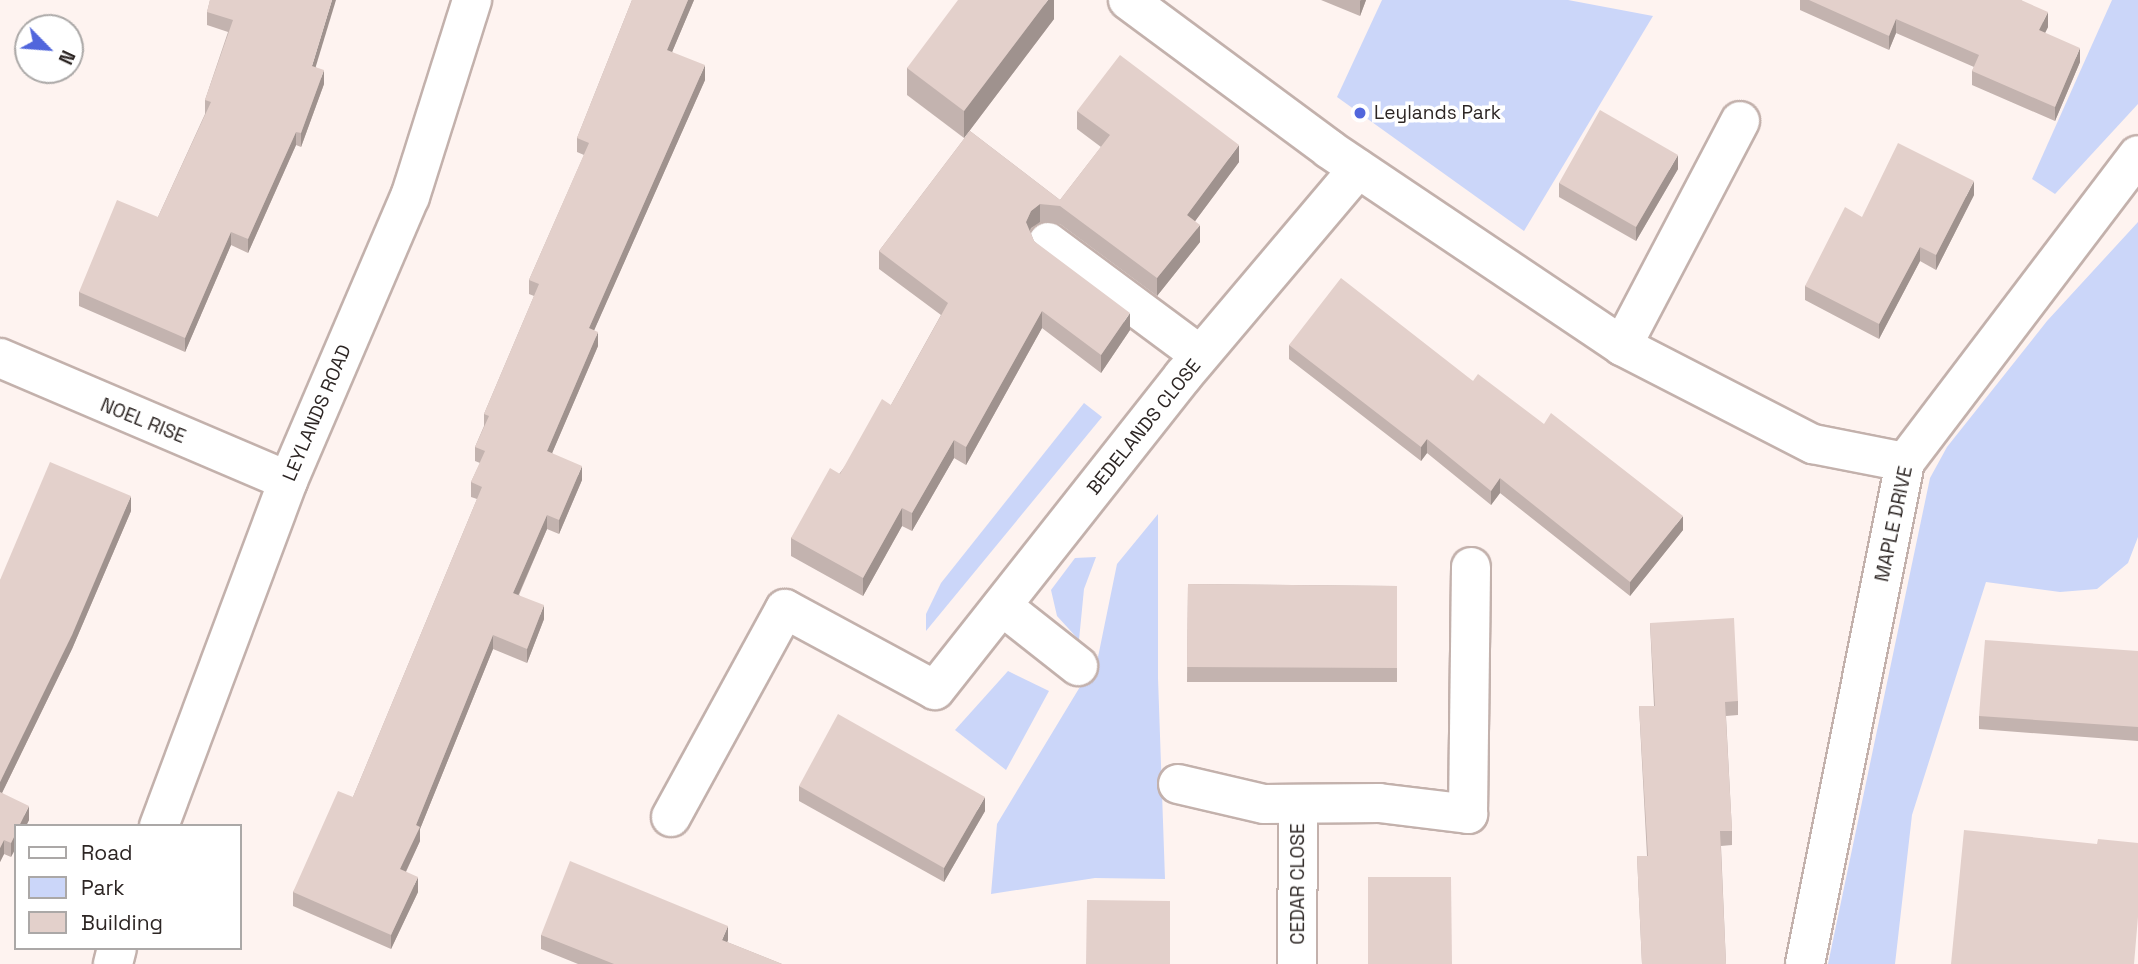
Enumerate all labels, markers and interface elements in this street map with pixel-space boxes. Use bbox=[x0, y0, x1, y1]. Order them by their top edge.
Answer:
north arrow bbox=[14, 14, 84, 84]
text: N bbox=[53, 46, 81, 68]
place label: Leylands Park bbox=[1374, 102, 1501, 124]
marker: Leylands Park bbox=[1352, 105, 1368, 121]
street label: LEYLANDS ROAD bbox=[278, 341, 356, 485]
street label: BEDELANDS CLOSE bbox=[1082, 355, 1206, 499]
street label: NOEL RISE bbox=[97, 394, 189, 448]
street label: MAPLE DRIVE bbox=[1871, 464, 1917, 584]
street label: CEDAR CLOSE bbox=[1287, 823, 1309, 945]
legend bbox=[14, 824, 242, 950]
text: Road bbox=[81, 839, 133, 866]
text: Park bbox=[81, 874, 125, 901]
text: Building bbox=[81, 909, 163, 936]

